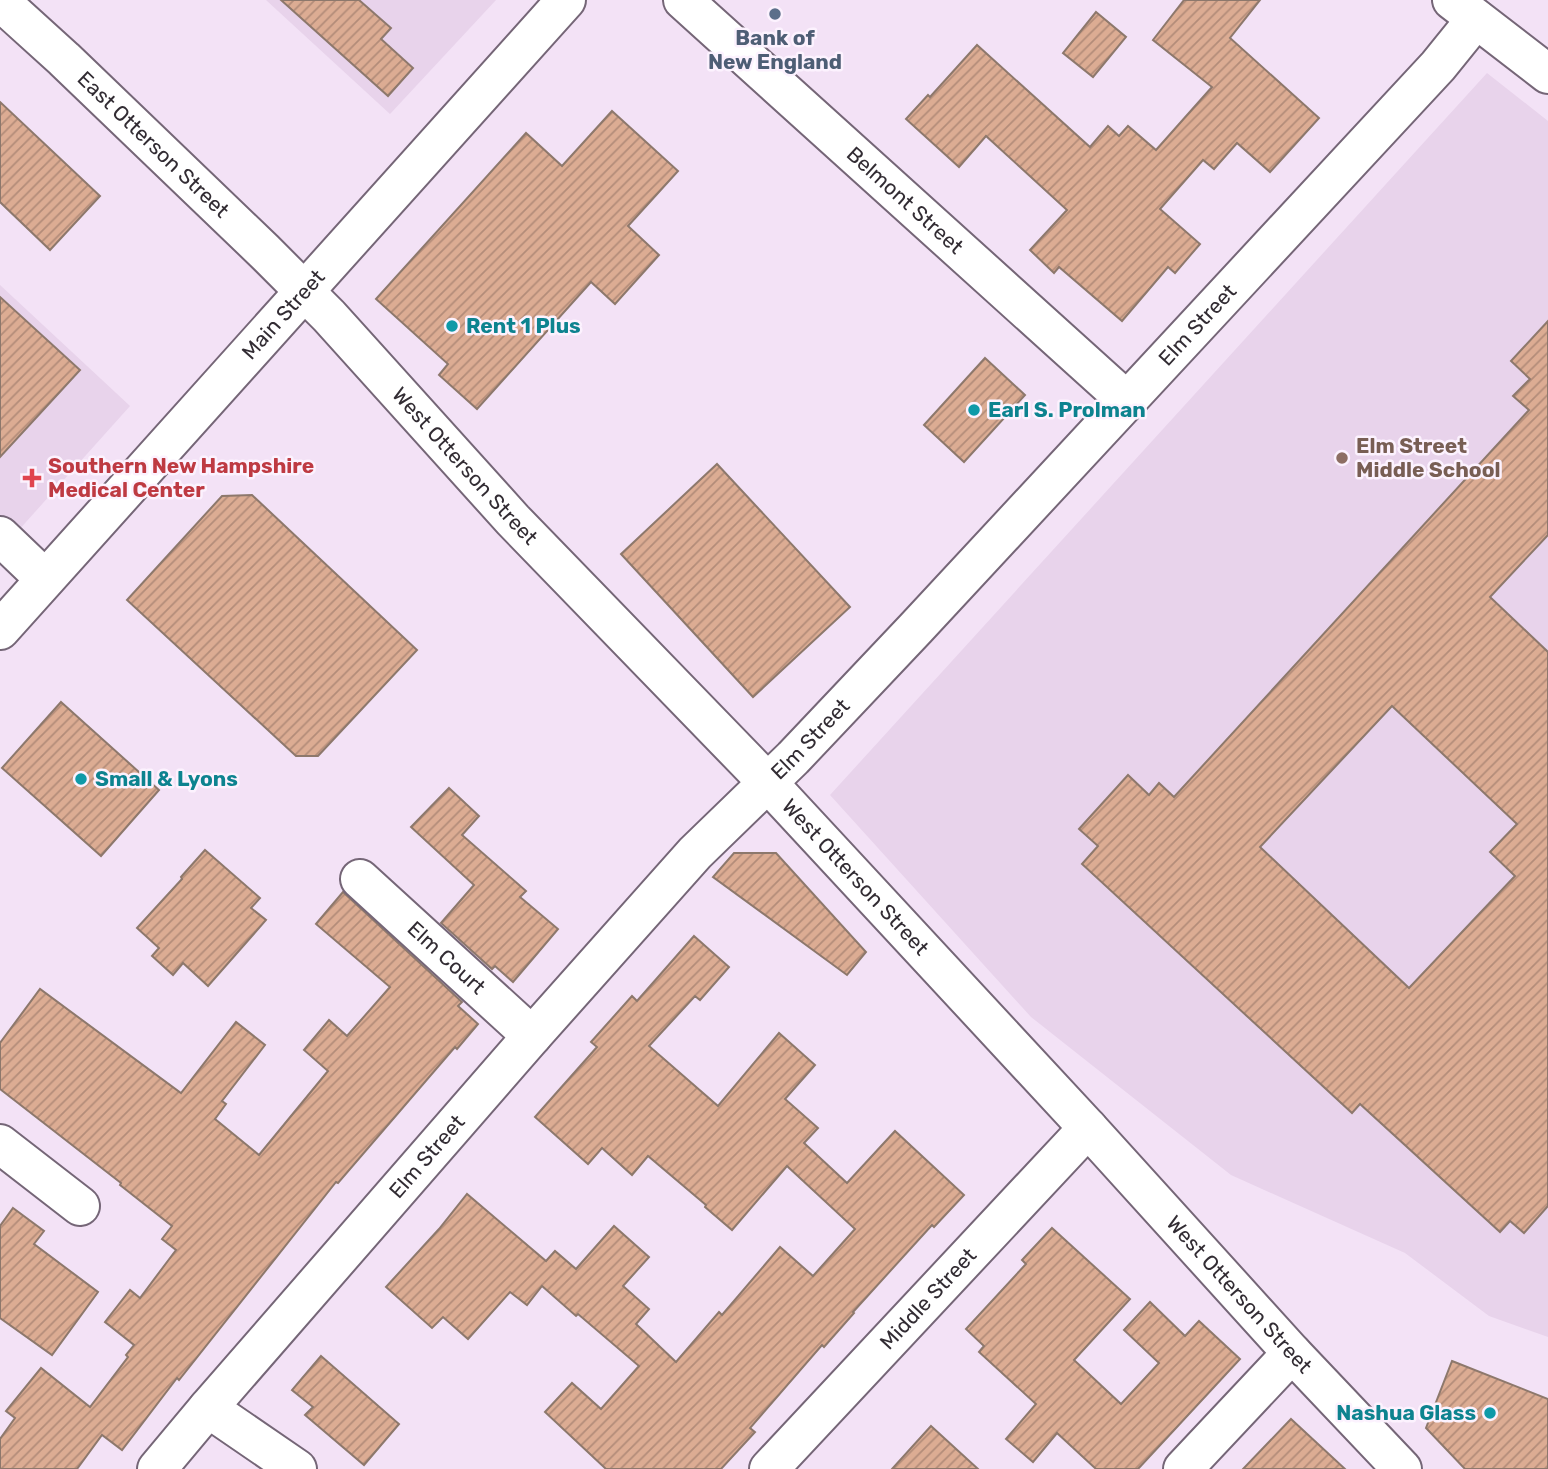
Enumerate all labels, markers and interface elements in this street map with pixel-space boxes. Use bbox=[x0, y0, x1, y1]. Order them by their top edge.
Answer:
marker: Bank of New England bbox=[767, 6, 783, 22]
place label: Bank of New England bbox=[708, 25, 842, 74]
street label: East Otterson Street bbox=[73, 66, 234, 223]
street label: Belmont Street bbox=[842, 141, 969, 259]
street label: Main Street bbox=[236, 264, 330, 364]
street label: Elm Street bbox=[1153, 279, 1241, 371]
place label: Rent 1 Plus bbox=[466, 313, 581, 338]
marker: Rent 1 Plus bbox=[444, 318, 460, 334]
street label: West Otterson Street bbox=[387, 382, 543, 550]
place label: Earl S. Prolman bbox=[988, 397, 1146, 422]
marker: Earl S. Prolman bbox=[966, 402, 982, 418]
place label: Elm Street Middle School bbox=[1356, 433, 1500, 482]
marker: Elm Street Middle School bbox=[1334, 450, 1350, 466]
place label: Southern New Hampshire Medical Center bbox=[48, 453, 314, 502]
marker: Southern New Hampshire Medical Center bbox=[22, 468, 42, 488]
street label: Elm Street bbox=[766, 693, 855, 784]
place label: Small & Lyons bbox=[95, 766, 238, 791]
marker: Small & Lyons bbox=[73, 771, 89, 787]
street label: West Otterson Street bbox=[777, 794, 934, 960]
street label: Elm Court bbox=[403, 916, 491, 999]
street label: Elm Street bbox=[384, 1109, 470, 1203]
street label: West Otterson Street bbox=[1162, 1210, 1317, 1378]
street label: Middle Street bbox=[874, 1243, 981, 1354]
place label: Nashua Glass bbox=[1336, 1400, 1476, 1425]
marker: Nashua Glass bbox=[1482, 1405, 1498, 1421]

